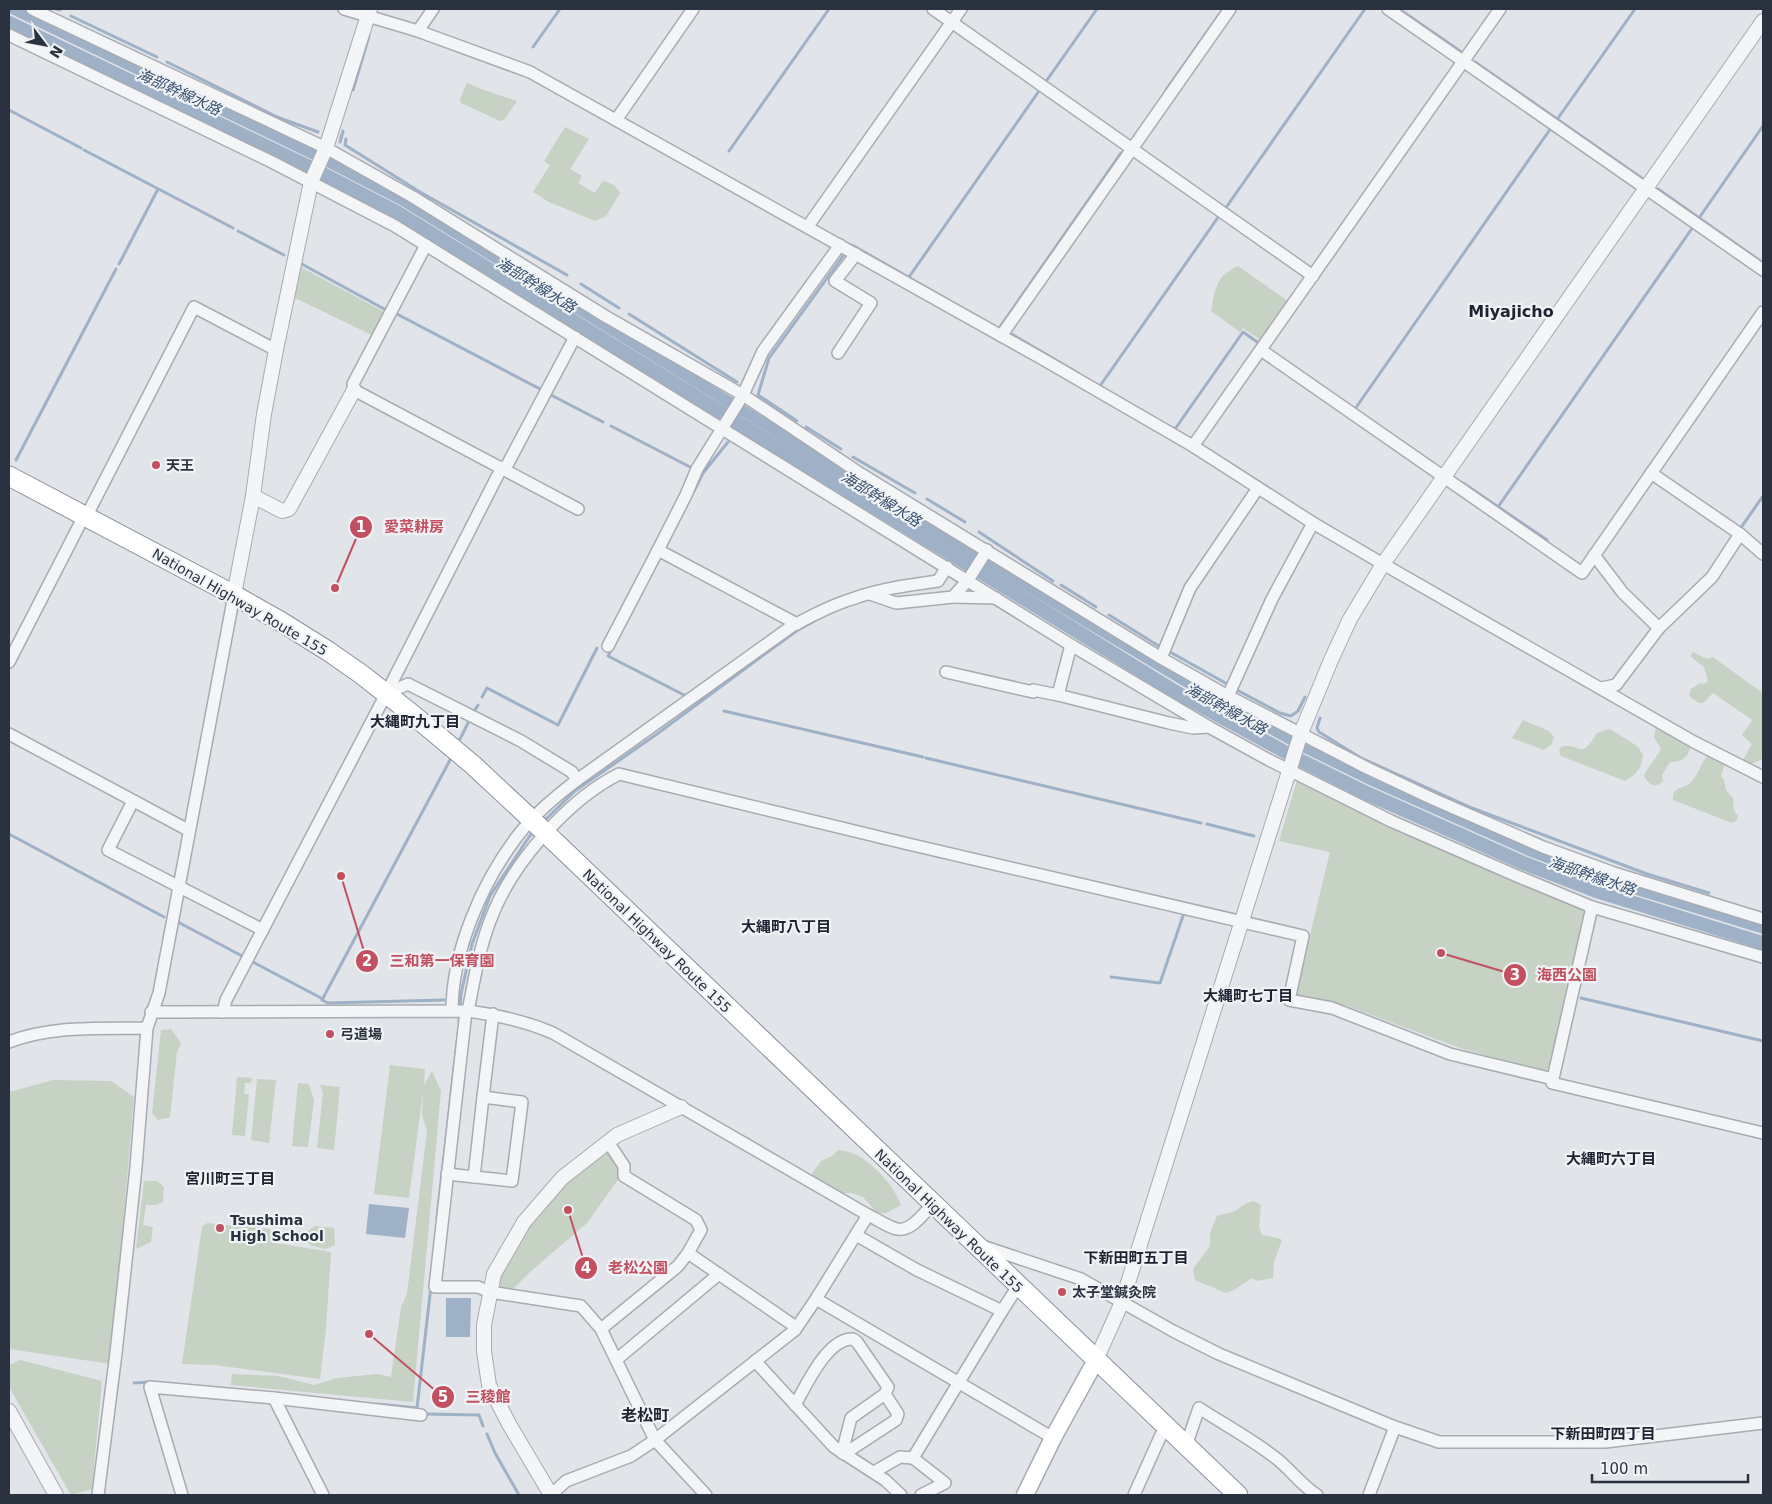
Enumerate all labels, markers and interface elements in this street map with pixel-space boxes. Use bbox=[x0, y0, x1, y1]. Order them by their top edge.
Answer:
north arrow bbox=[20, 20, 70, 70]
text: N bbox=[46, 43, 66, 61]
water label: 海部幹線水路 bbox=[134, 65, 225, 120]
water label: 海部幹線水路 bbox=[493, 254, 581, 318]
district label: Miyajicho bbox=[1468, 302, 1554, 321]
place label: 天王 bbox=[166, 457, 194, 473]
marker: 天王 bbox=[150, 459, 162, 471]
water label: 海部幹線水路 bbox=[838, 468, 926, 532]
callout: 愛菜耕房 bbox=[349, 512, 454, 542]
text: 1 bbox=[356, 518, 366, 536]
text: 愛菜耕房 bbox=[384, 518, 444, 536]
street label: National Highway Route 155 bbox=[150, 545, 330, 659]
water label: 海部幹線水路 bbox=[1182, 679, 1271, 740]
district label: 大縄町九丁目 bbox=[370, 713, 460, 731]
water label: 海部幹線水路 bbox=[1547, 853, 1639, 900]
street label: National Highway Route 155 bbox=[580, 866, 734, 1016]
district label: 大縄町八丁目 bbox=[741, 918, 831, 936]
callout: 三和第一保育園 bbox=[354, 946, 504, 976]
text: 2 bbox=[362, 952, 372, 970]
text: 三和第一保育園 bbox=[389, 952, 495, 970]
callout: 海西公園 bbox=[1502, 960, 1607, 990]
text: 3 bbox=[1510, 966, 1520, 984]
text: 海西公園 bbox=[1537, 966, 1597, 984]
district label: 大縄町七丁目 bbox=[1203, 987, 1293, 1005]
place label: 弓道場 bbox=[340, 1026, 382, 1042]
marker: 弓道場 bbox=[324, 1028, 336, 1040]
street label: National Highway Route 155 bbox=[872, 1146, 1026, 1296]
district label: 大縄町六丁目 bbox=[1566, 1150, 1656, 1168]
district label: 宮川町三丁目 bbox=[185, 1170, 275, 1188]
place label: Tsushima High School bbox=[230, 1212, 324, 1244]
marker: Tsushima High School bbox=[214, 1222, 226, 1234]
district label: 下新田町五丁目 bbox=[1083, 1249, 1189, 1267]
callout: 老松公園 bbox=[573, 1253, 678, 1283]
text: 4 bbox=[581, 1259, 591, 1277]
text: 老松公園 bbox=[608, 1259, 668, 1277]
place label: 太子堂鍼灸院 bbox=[1072, 1284, 1156, 1300]
marker: 太子堂鍼灸院 bbox=[1056, 1286, 1068, 1298]
callout: 三稜館 bbox=[431, 1382, 521, 1412]
text: 5 bbox=[438, 1388, 448, 1406]
text: 三稜館 bbox=[465, 1388, 511, 1406]
district label: 老松町 bbox=[621, 1406, 669, 1425]
district label: 下新田町四丁目 bbox=[1550, 1425, 1656, 1443]
scale bar bbox=[1592, 1452, 1748, 1484]
text: 100 m bbox=[1600, 1460, 1648, 1478]

